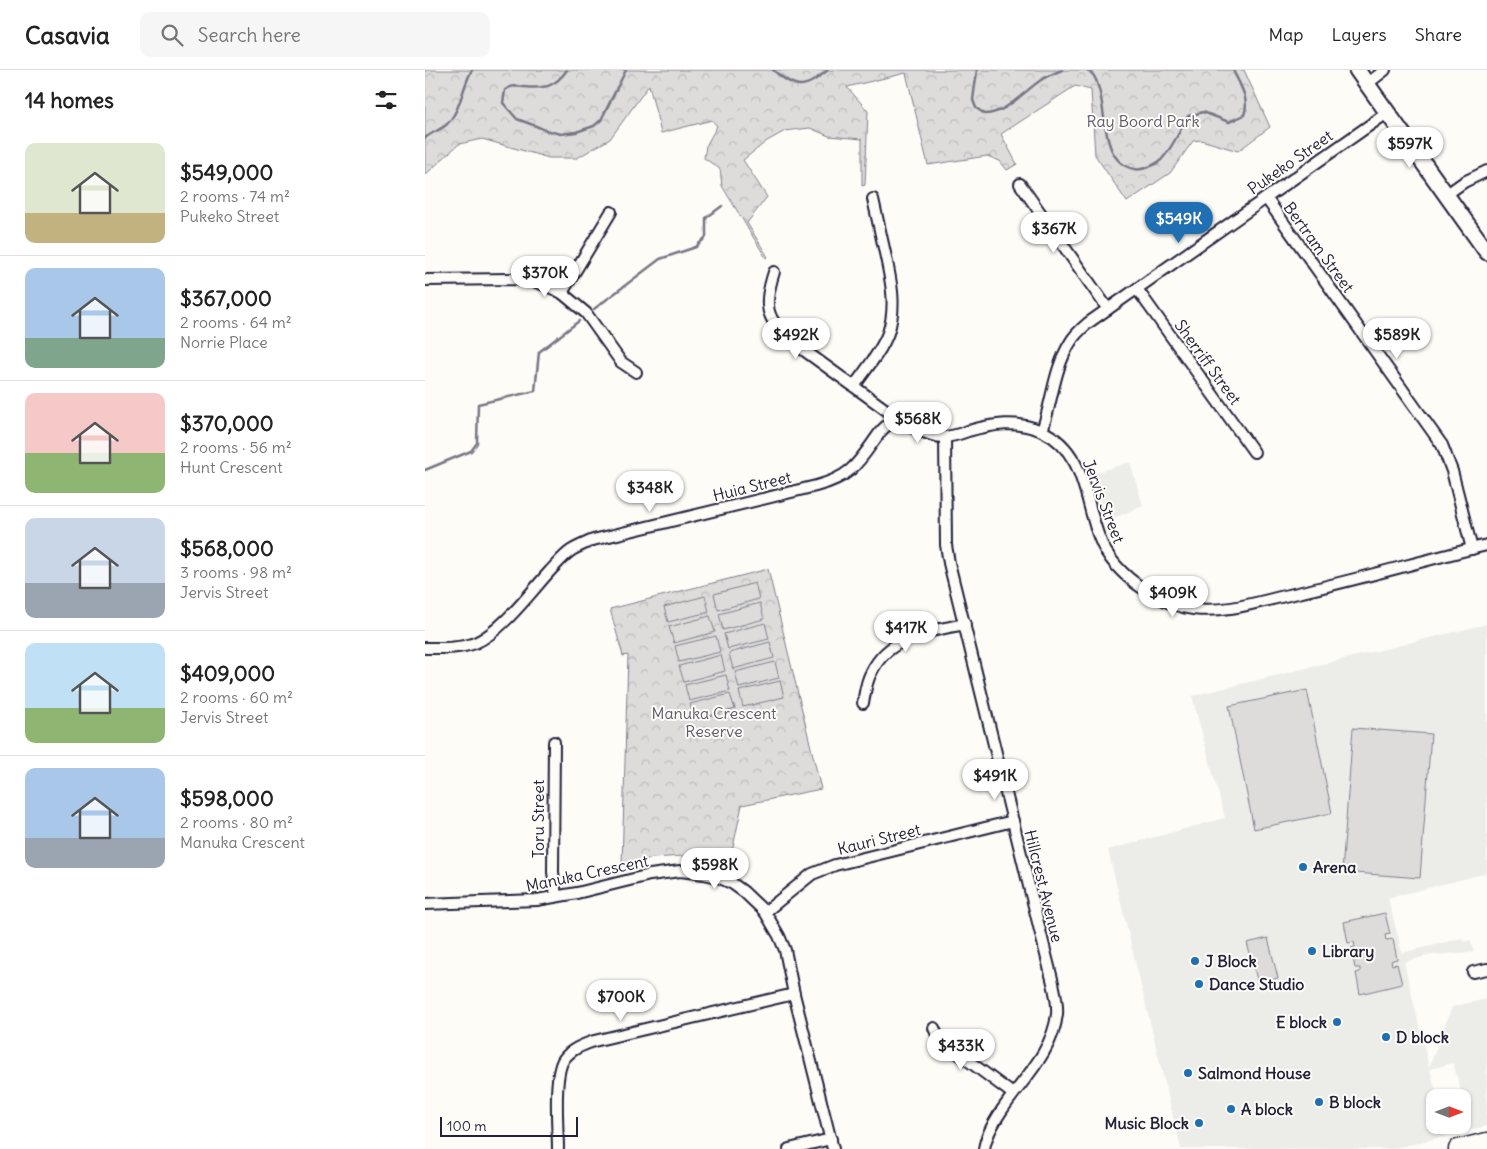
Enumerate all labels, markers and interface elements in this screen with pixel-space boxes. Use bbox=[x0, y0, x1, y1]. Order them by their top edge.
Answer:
search box bbox=[140, 12, 490, 57]
text: Casavia bbox=[25, 20, 110, 50]
icon: search bbox=[158, 21, 186, 49]
text: Search here bbox=[198, 23, 301, 47]
text: Map bbox=[1268, 23, 1303, 46]
text: Layers bbox=[1331, 23, 1387, 46]
text: Share bbox=[1415, 23, 1462, 46]
icon: filters bbox=[372, 86, 400, 114]
text: 14 homes bbox=[25, 87, 114, 114]
park label: Ray Boord Park bbox=[1086, 111, 1200, 131]
street label: Pukeko Street bbox=[1244, 125, 1337, 199]
pin: $597K bbox=[1375, 126, 1445, 169]
text: $597K bbox=[1388, 133, 1433, 153]
text: $549,000 bbox=[180, 159, 273, 186]
icon: home bbox=[65, 163, 125, 223]
text: 2 rooms · 74 m² bbox=[180, 186, 290, 206]
street label: Bertram Street bbox=[1279, 198, 1359, 297]
pin: $549K bbox=[1144, 202, 1214, 244]
text: Pukeko Street bbox=[180, 206, 279, 226]
text: $549K bbox=[1156, 208, 1202, 228]
pin: $367K bbox=[1019, 212, 1089, 254]
text: $367K bbox=[1032, 218, 1076, 238]
pin: $370K bbox=[510, 256, 580, 298]
text: $370K bbox=[522, 262, 568, 282]
text: $367,000 bbox=[180, 285, 272, 312]
icon: home bbox=[65, 288, 125, 348]
text: 2 rooms · 64 m² bbox=[180, 312, 292, 332]
street label: Sherriff Street bbox=[1170, 316, 1246, 409]
pin: $492K bbox=[761, 318, 831, 360]
pin: $589K bbox=[1362, 318, 1432, 360]
text: $492K bbox=[773, 324, 819, 344]
text: $589K bbox=[1374, 324, 1420, 344]
text: Norrie Place bbox=[180, 332, 268, 352]
pin: $568K bbox=[883, 402, 953, 444]
text: $568K bbox=[895, 408, 941, 428]
text: $370,000 bbox=[180, 410, 274, 437]
icon: home bbox=[65, 413, 125, 473]
text: 2 rooms · 56 m² bbox=[180, 437, 292, 457]
street label: Jervis Street bbox=[1079, 456, 1129, 546]
text: Hunt Crescent bbox=[180, 457, 283, 477]
street label: Huia Street bbox=[711, 466, 794, 505]
pin: $348K bbox=[615, 470, 685, 513]
text: $348K bbox=[627, 477, 673, 497]
text: $568,000 bbox=[180, 535, 274, 562]
icon: home bbox=[65, 538, 125, 598]
text: 3 rooms · 98 m² bbox=[180, 562, 292, 582]
pin: $409K bbox=[1138, 576, 1208, 618]
text: Jervis Street bbox=[180, 582, 268, 602]
text: $409K bbox=[1149, 582, 1197, 602]
pin: $417K bbox=[871, 610, 941, 653]
text: $417K bbox=[885, 617, 927, 637]
text: $409,000 bbox=[180, 660, 275, 687]
icon: home bbox=[65, 663, 125, 723]
text: 2 rooms · 60 m² bbox=[180, 687, 293, 707]
park label: Manuka Crescent Reserve bbox=[652, 703, 777, 741]
text: Jervis Street bbox=[180, 707, 268, 727]
pin: $491K bbox=[960, 758, 1030, 801]
text: $491K bbox=[973, 765, 1017, 785]
street label: Toru Street bbox=[528, 779, 548, 858]
text: $598,000 bbox=[180, 785, 274, 812]
icon: home bbox=[65, 788, 125, 848]
text: 2 rooms · 80 m² bbox=[180, 812, 293, 832]
street label: Kauri Street bbox=[835, 819, 923, 859]
street label: Hillcrest Avenue bbox=[1020, 828, 1068, 944]
text: Manuka Crescent bbox=[180, 832, 305, 852]
pin: $598K bbox=[680, 848, 750, 890]
street label: Manuka Crescent bbox=[524, 850, 651, 896]
text: $598K bbox=[692, 854, 738, 874]
place label: Arena bbox=[1313, 857, 1356, 877]
marker: Arena bbox=[1297, 861, 1309, 873]
place label: Library bbox=[1322, 941, 1374, 962]
marker: Library bbox=[1306, 945, 1318, 957]
place label: J Block bbox=[1205, 951, 1257, 971]
marker: J Block bbox=[1189, 955, 1201, 967]
place label: Dance Studio bbox=[1209, 974, 1304, 994]
marker: Dance Studio bbox=[1193, 978, 1205, 990]
pin: $700K bbox=[586, 980, 656, 1022]
text: $700K bbox=[597, 986, 645, 1006]
place label: E block bbox=[1276, 1012, 1327, 1032]
marker: E block bbox=[1331, 1016, 1343, 1028]
place label: D block bbox=[1396, 1027, 1449, 1047]
pin: $433K bbox=[926, 1028, 996, 1071]
marker: D block bbox=[1380, 1031, 1392, 1043]
text: $433K bbox=[938, 1035, 984, 1055]
place label: Salmond House bbox=[1198, 1063, 1311, 1083]
marker: Salmond House bbox=[1182, 1067, 1194, 1079]
north arrow bbox=[1426, 1089, 1471, 1134]
map controls bbox=[1426, 1089, 1471, 1134]
place label: B block bbox=[1329, 1092, 1381, 1112]
marker: B block bbox=[1313, 1096, 1325, 1108]
place label: A block bbox=[1241, 1099, 1293, 1119]
marker: A block bbox=[1225, 1103, 1237, 1115]
place label: Music Block bbox=[1105, 1113, 1189, 1133]
scale bar bbox=[440, 1114, 577, 1137]
text: 100 m bbox=[447, 1117, 487, 1135]
marker: Music Block bbox=[1193, 1117, 1205, 1129]

